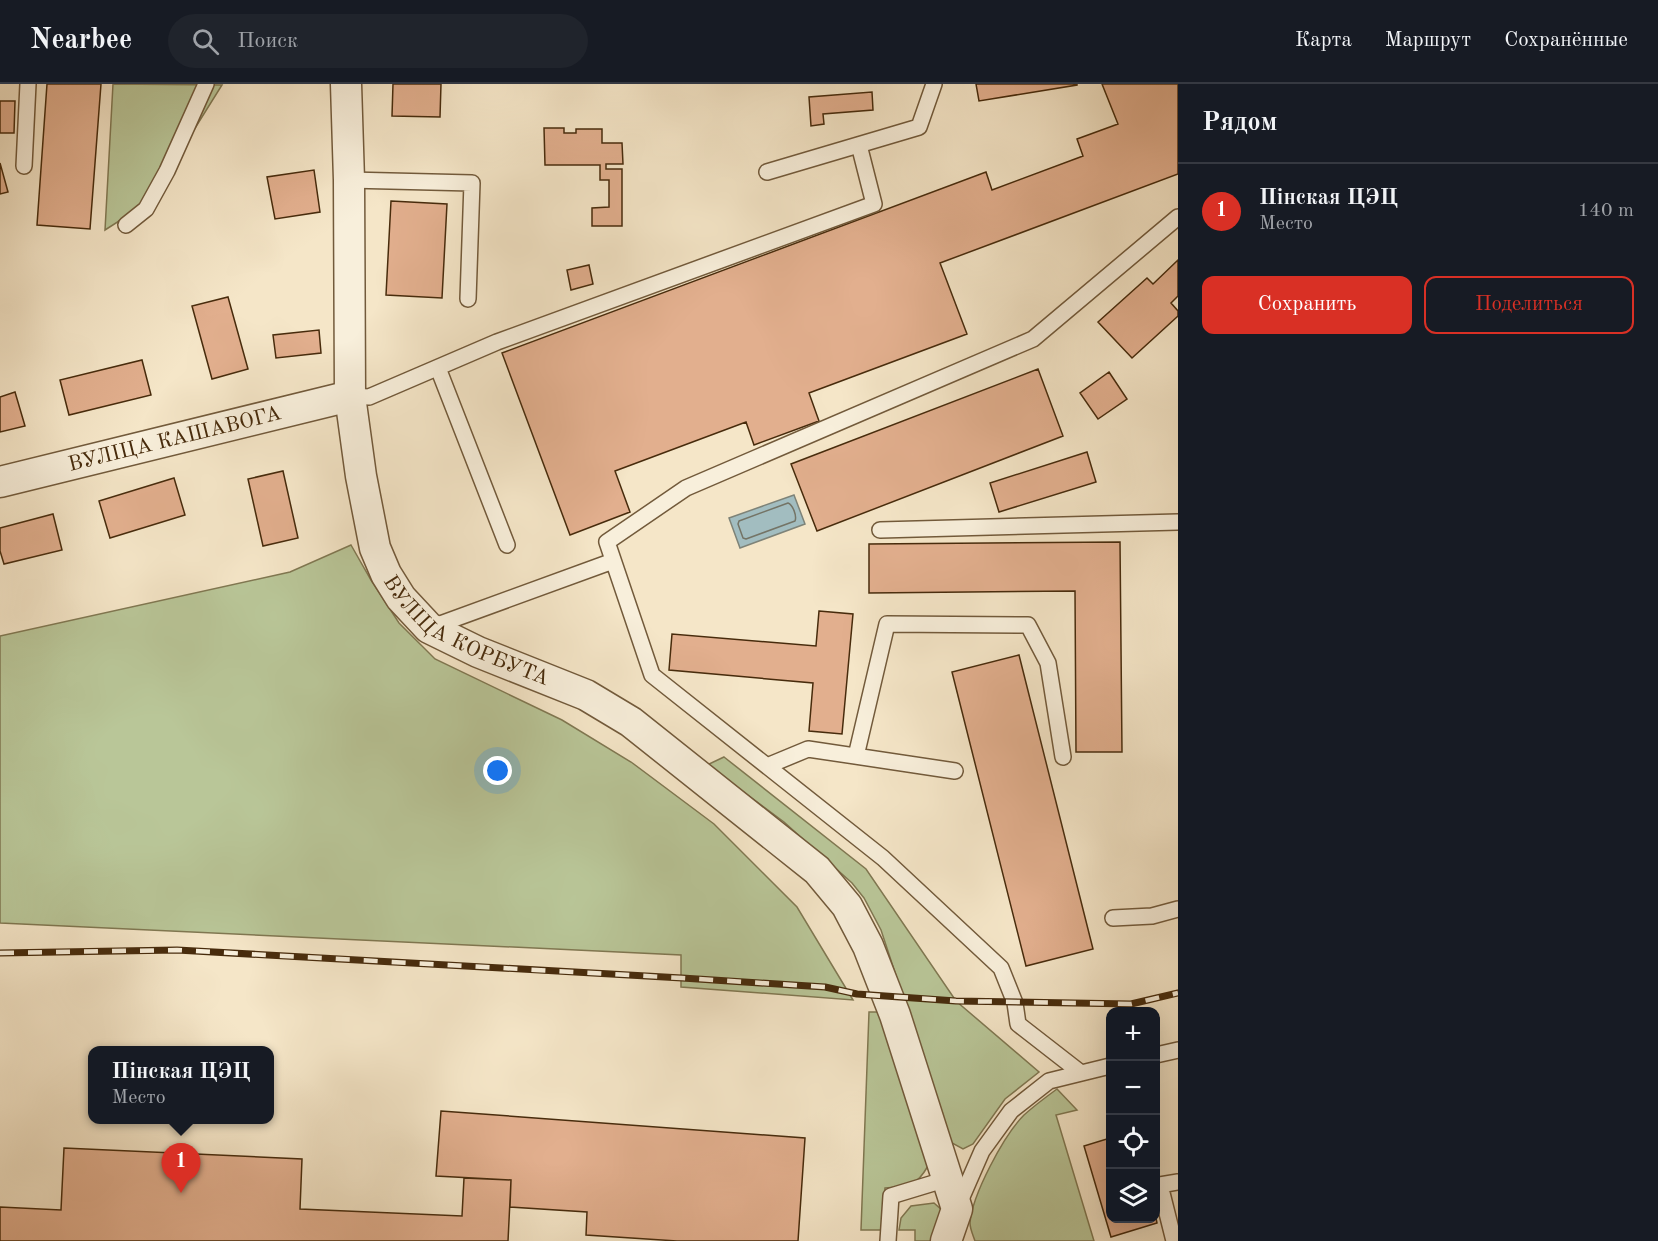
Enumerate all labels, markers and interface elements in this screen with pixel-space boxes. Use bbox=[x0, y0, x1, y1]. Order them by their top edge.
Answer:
search box bbox=[168, 14, 588, 68]
icon: search bbox=[189, 25, 222, 58]
text: Nearbee bbox=[30, 27, 132, 55]
text: Поиск bbox=[237, 30, 298, 52]
text: Карта bbox=[1295, 30, 1352, 51]
text: Маршрут bbox=[1385, 30, 1471, 51]
text: Сохранённые bbox=[1504, 30, 1628, 51]
text: Рядом bbox=[1202, 110, 1277, 136]
text: Пінская ЦЭЦ bbox=[1259, 187, 1398, 209]
text: 1 bbox=[1216, 201, 1227, 221]
text: 140 m bbox=[1578, 201, 1634, 221]
text: Место bbox=[1259, 214, 1313, 234]
button: Сохранить bbox=[1202, 276, 1412, 334]
button: Поделиться bbox=[1424, 276, 1634, 334]
street label: ВУЛІЦА КАШАВОГА bbox=[66, 403, 283, 475]
street label: ВУЛІЦА КОРБУТА bbox=[379, 572, 552, 690]
your location bbox=[483, 756, 512, 785]
map controls bbox=[1106, 1007, 1160, 1223]
button: + bbox=[1106, 1007, 1160, 1061]
popup bbox=[88, 1046, 274, 1124]
text: Пінская ЦЭЦ bbox=[112, 1061, 250, 1083]
button: − bbox=[1106, 1061, 1160, 1115]
text: Место bbox=[112, 1088, 166, 1108]
button: locate bbox=[1106, 1115, 1160, 1169]
pin: 1 bbox=[162, 1144, 201, 1193]
button: layers bbox=[1106, 1169, 1160, 1223]

